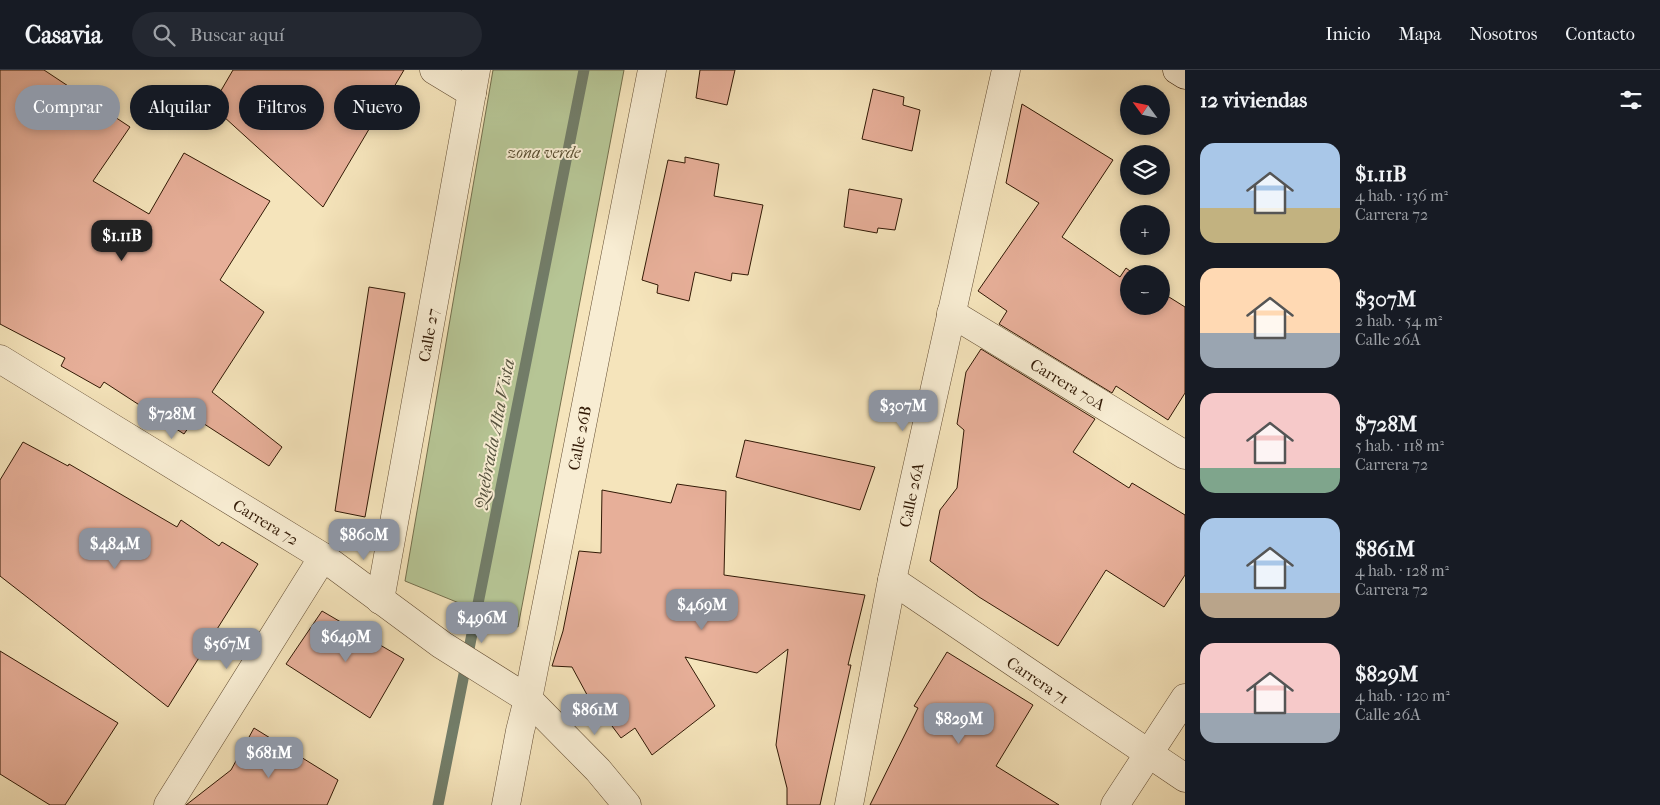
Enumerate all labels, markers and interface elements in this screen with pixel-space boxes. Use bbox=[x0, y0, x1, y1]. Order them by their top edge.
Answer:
search box bbox=[132, 12, 482, 57]
text: Casavia bbox=[25, 21, 102, 49]
icon: search bbox=[150, 21, 178, 49]
text: Buscar aquí bbox=[190, 24, 284, 46]
text: Inicio bbox=[1326, 24, 1371, 45]
text: Mapa bbox=[1399, 24, 1441, 45]
text: Nosotros bbox=[1469, 24, 1537, 45]
text: Contacto bbox=[1565, 24, 1635, 45]
chip: Comprar bbox=[15, 85, 120, 130]
chip: Alquilar bbox=[130, 85, 229, 130]
chip: Filtros bbox=[239, 85, 324, 130]
chip: Nuevo bbox=[334, 85, 420, 130]
north arrow bbox=[1120, 85, 1170, 135]
map controls bbox=[1120, 85, 1170, 315]
icon: filters bbox=[1617, 86, 1645, 114]
text: 12 viviendas bbox=[1200, 88, 1307, 112]
park label: zona verde bbox=[508, 143, 581, 162]
button: layers bbox=[1120, 145, 1170, 195]
text: $1.11B bbox=[1355, 162, 1407, 186]
icon: home bbox=[1240, 163, 1300, 223]
text: 4 hab. · 136 m² bbox=[1355, 186, 1448, 205]
button: + bbox=[1120, 205, 1170, 255]
text: Carrera 72 bbox=[1355, 205, 1428, 224]
pin: $1.11B bbox=[81, 220, 163, 262]
text: $1.11B bbox=[102, 226, 142, 245]
button: − bbox=[1120, 265, 1170, 315]
text: $307M bbox=[1355, 287, 1416, 311]
icon: home bbox=[1240, 288, 1300, 348]
street label: Calle 27 bbox=[414, 306, 443, 363]
text: 2 hab. · 54 m² bbox=[1355, 311, 1442, 330]
text: Calle 26A bbox=[1355, 330, 1421, 349]
street label: Carrera 70A bbox=[1027, 355, 1109, 415]
water label: Quebrada Alta Vista bbox=[469, 357, 519, 512]
pin: $307M bbox=[868, 390, 938, 432]
text: $307M bbox=[880, 396, 926, 415]
pin: $728M bbox=[137, 398, 207, 440]
text: $728M bbox=[148, 404, 196, 423]
street label: Calle 26B bbox=[564, 404, 595, 472]
text: $728M bbox=[1355, 412, 1417, 436]
icon: home bbox=[1240, 413, 1300, 473]
text: 5 hab. · 118 m² bbox=[1355, 436, 1444, 455]
text: Carrera 72 bbox=[1355, 455, 1428, 474]
street label: Calle 26A bbox=[895, 460, 928, 529]
street label: Carrera 72 bbox=[230, 495, 302, 549]
pin: $860M bbox=[329, 518, 399, 561]
text: $860M bbox=[340, 525, 388, 544]
pin: $484M bbox=[80, 528, 150, 570]
text: $484M bbox=[90, 534, 140, 553]
text: $861M bbox=[1355, 537, 1415, 561]
icon: home bbox=[1240, 538, 1300, 598]
text: 4 hab. · 128 m² bbox=[1355, 561, 1449, 580]
text: Carrera 72 bbox=[1355, 580, 1428, 599]
pin: $469M bbox=[667, 588, 737, 631]
text: $469M bbox=[677, 595, 727, 614]
pin: $496M bbox=[447, 602, 517, 644]
text: $496M bbox=[457, 608, 507, 627]
pin: $649M bbox=[311, 620, 381, 663]
text: $649M bbox=[321, 627, 371, 646]
pin: $567M bbox=[192, 628, 262, 670]
text: $567M bbox=[204, 634, 250, 653]
street label: Carrera 71 bbox=[1003, 653, 1072, 708]
text: $829M bbox=[1355, 662, 1418, 686]
icon: home bbox=[1240, 663, 1300, 723]
text: 4 hab. · 120 m² bbox=[1355, 686, 1450, 705]
pin: $861M bbox=[560, 694, 630, 736]
text: $861M bbox=[572, 700, 618, 719]
pin: $829M bbox=[924, 702, 994, 745]
text: Calle 26A bbox=[1355, 705, 1421, 724]
text: $829M bbox=[935, 709, 983, 728]
pin: $681M bbox=[234, 736, 304, 779]
text: $681M bbox=[246, 743, 292, 762]

